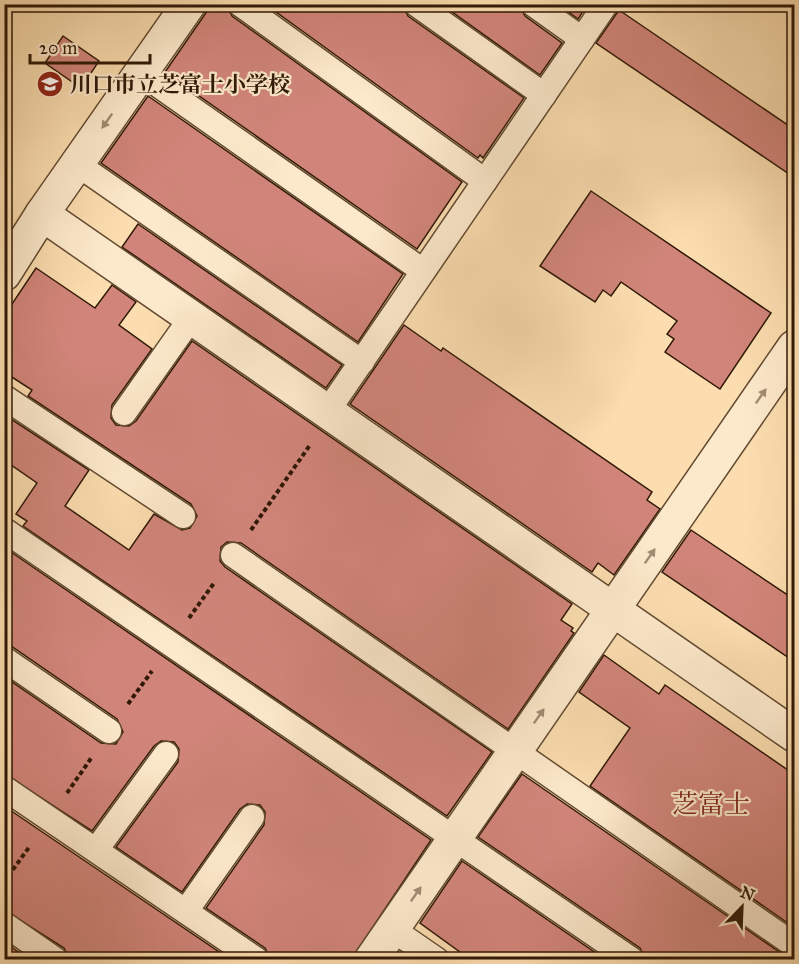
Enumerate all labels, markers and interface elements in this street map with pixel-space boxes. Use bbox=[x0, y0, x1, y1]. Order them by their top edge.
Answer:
scale bar bbox=[30, 27, 150, 65]
text: 20 m bbox=[39, 37, 77, 59]
school or university icon: 川口市立芝富士小学校 bbox=[35, 69, 65, 99]
place label: 川口市立芝富士小学校 bbox=[70, 71, 290, 98]
one-way arrow bbox=[102, 113, 113, 129]
one-way arrow bbox=[755, 388, 767, 404]
one-way arrow bbox=[644, 548, 655, 564]
one-way arrow bbox=[533, 709, 545, 725]
district label: 芝富士 bbox=[672, 788, 750, 820]
north arrow bbox=[712, 877, 772, 937]
text: N bbox=[738, 882, 758, 905]
one-way arrow bbox=[410, 886, 421, 902]

